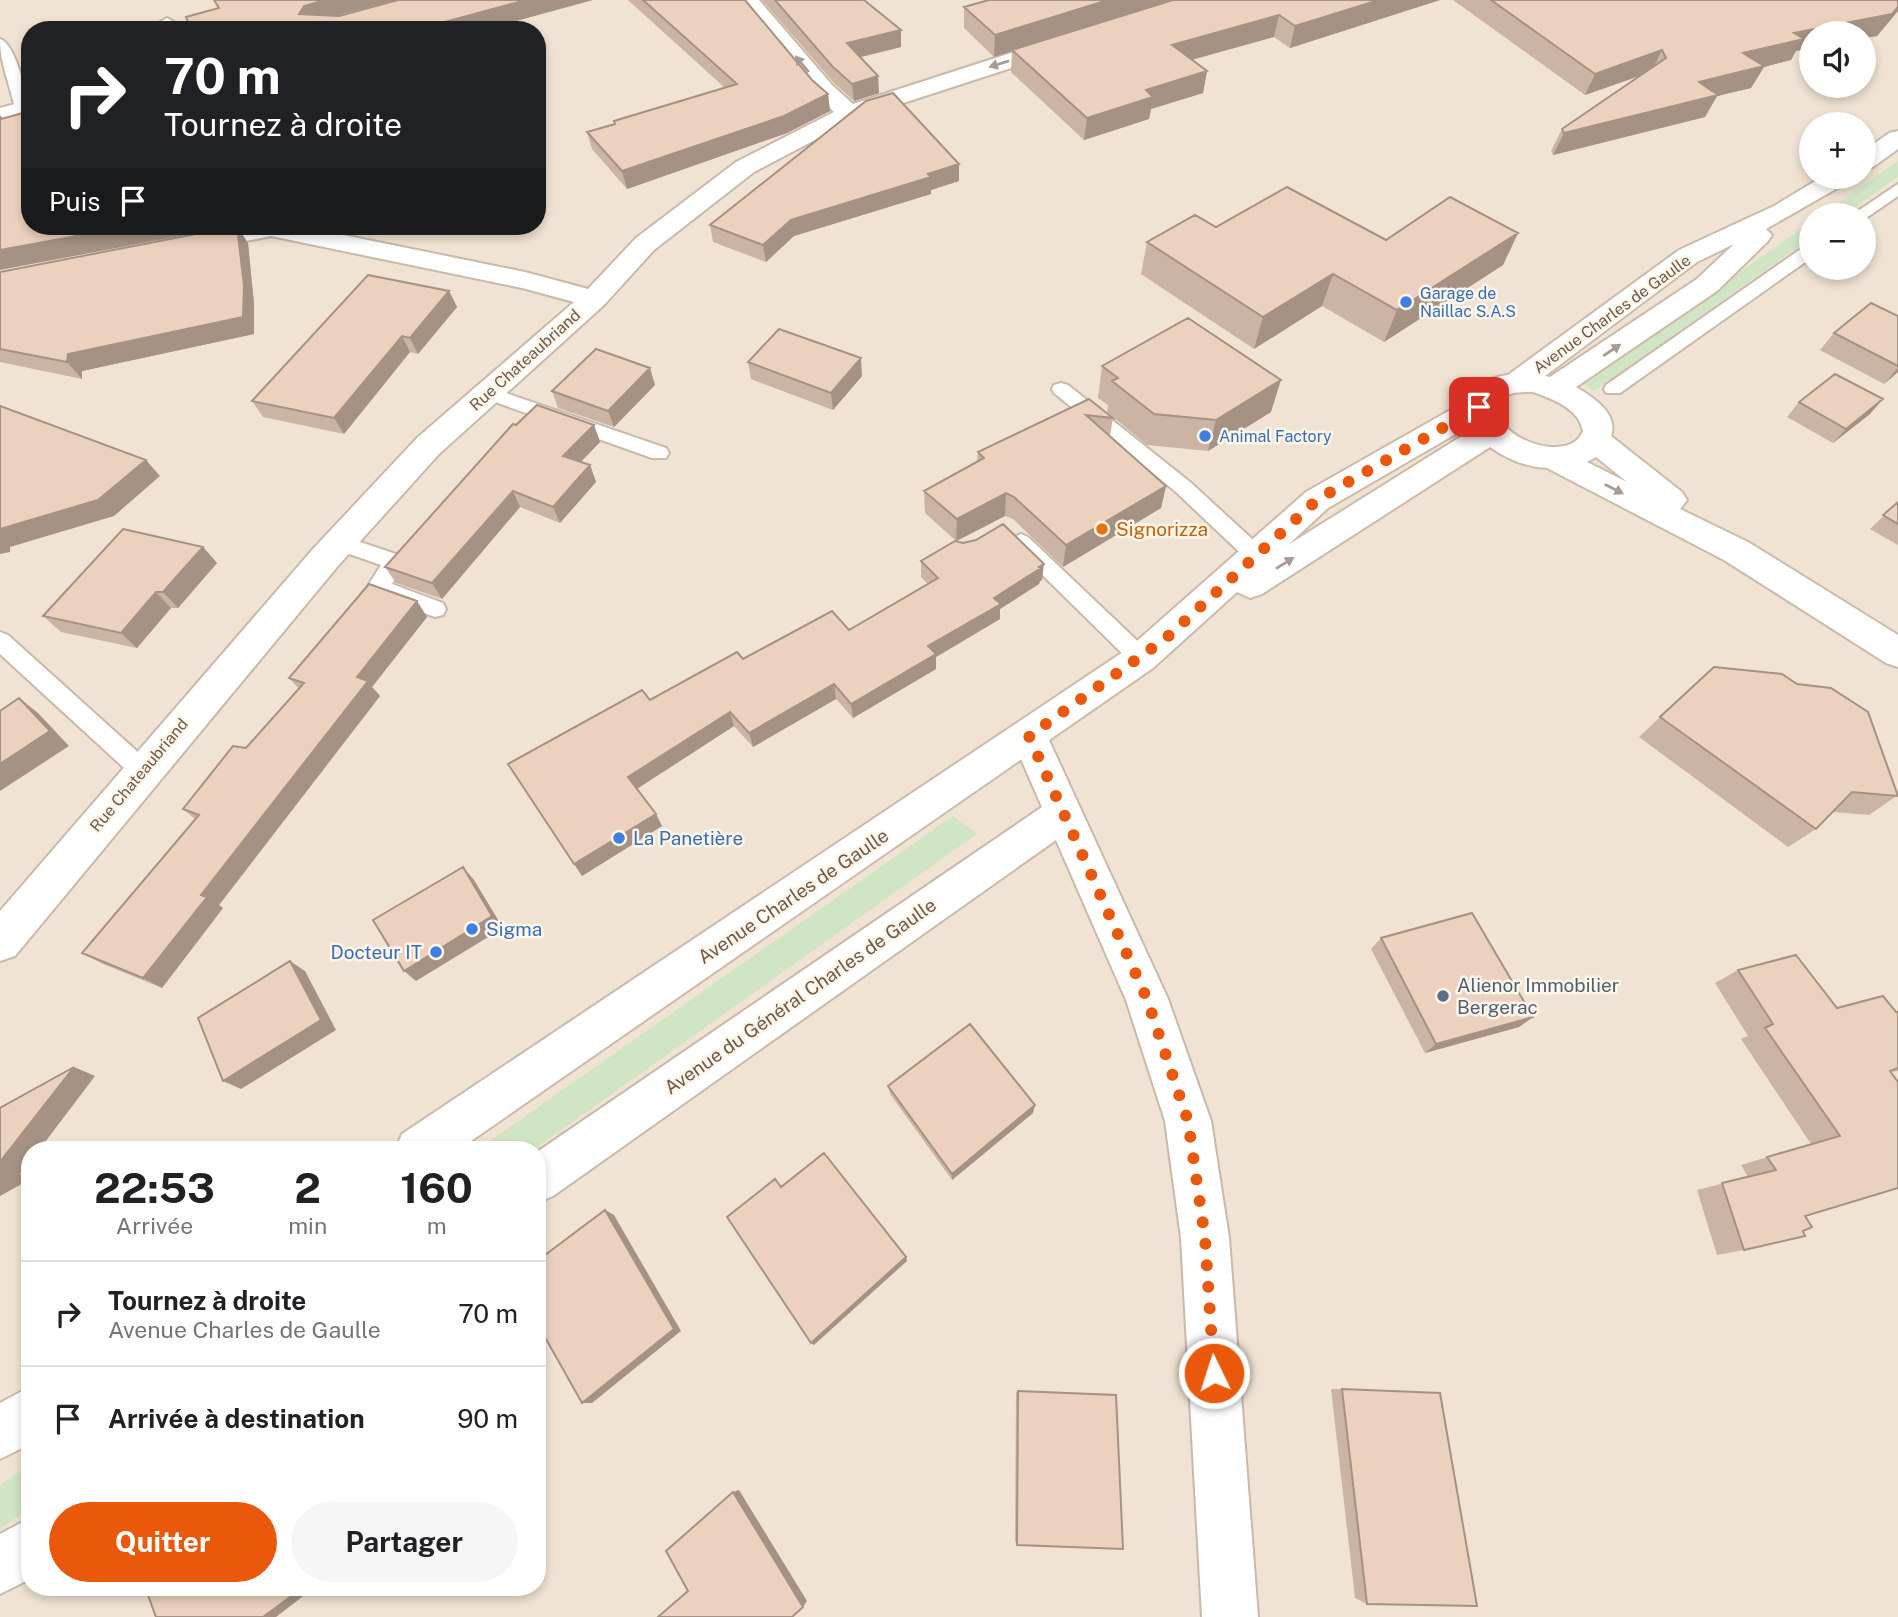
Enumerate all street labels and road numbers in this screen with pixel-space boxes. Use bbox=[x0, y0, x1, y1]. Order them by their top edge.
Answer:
street label: Avenue Charles de Gaulle bbox=[1530, 251, 1694, 377]
street label: Rue Chateaubriand bbox=[466, 305, 584, 415]
street label: Rue Chateaubriand bbox=[86, 714, 192, 836]
street label: Avenue Charles de Gaulle bbox=[693, 824, 893, 968]
street label: Avenue du Général Charles de Gaulle bbox=[660, 893, 940, 1099]

